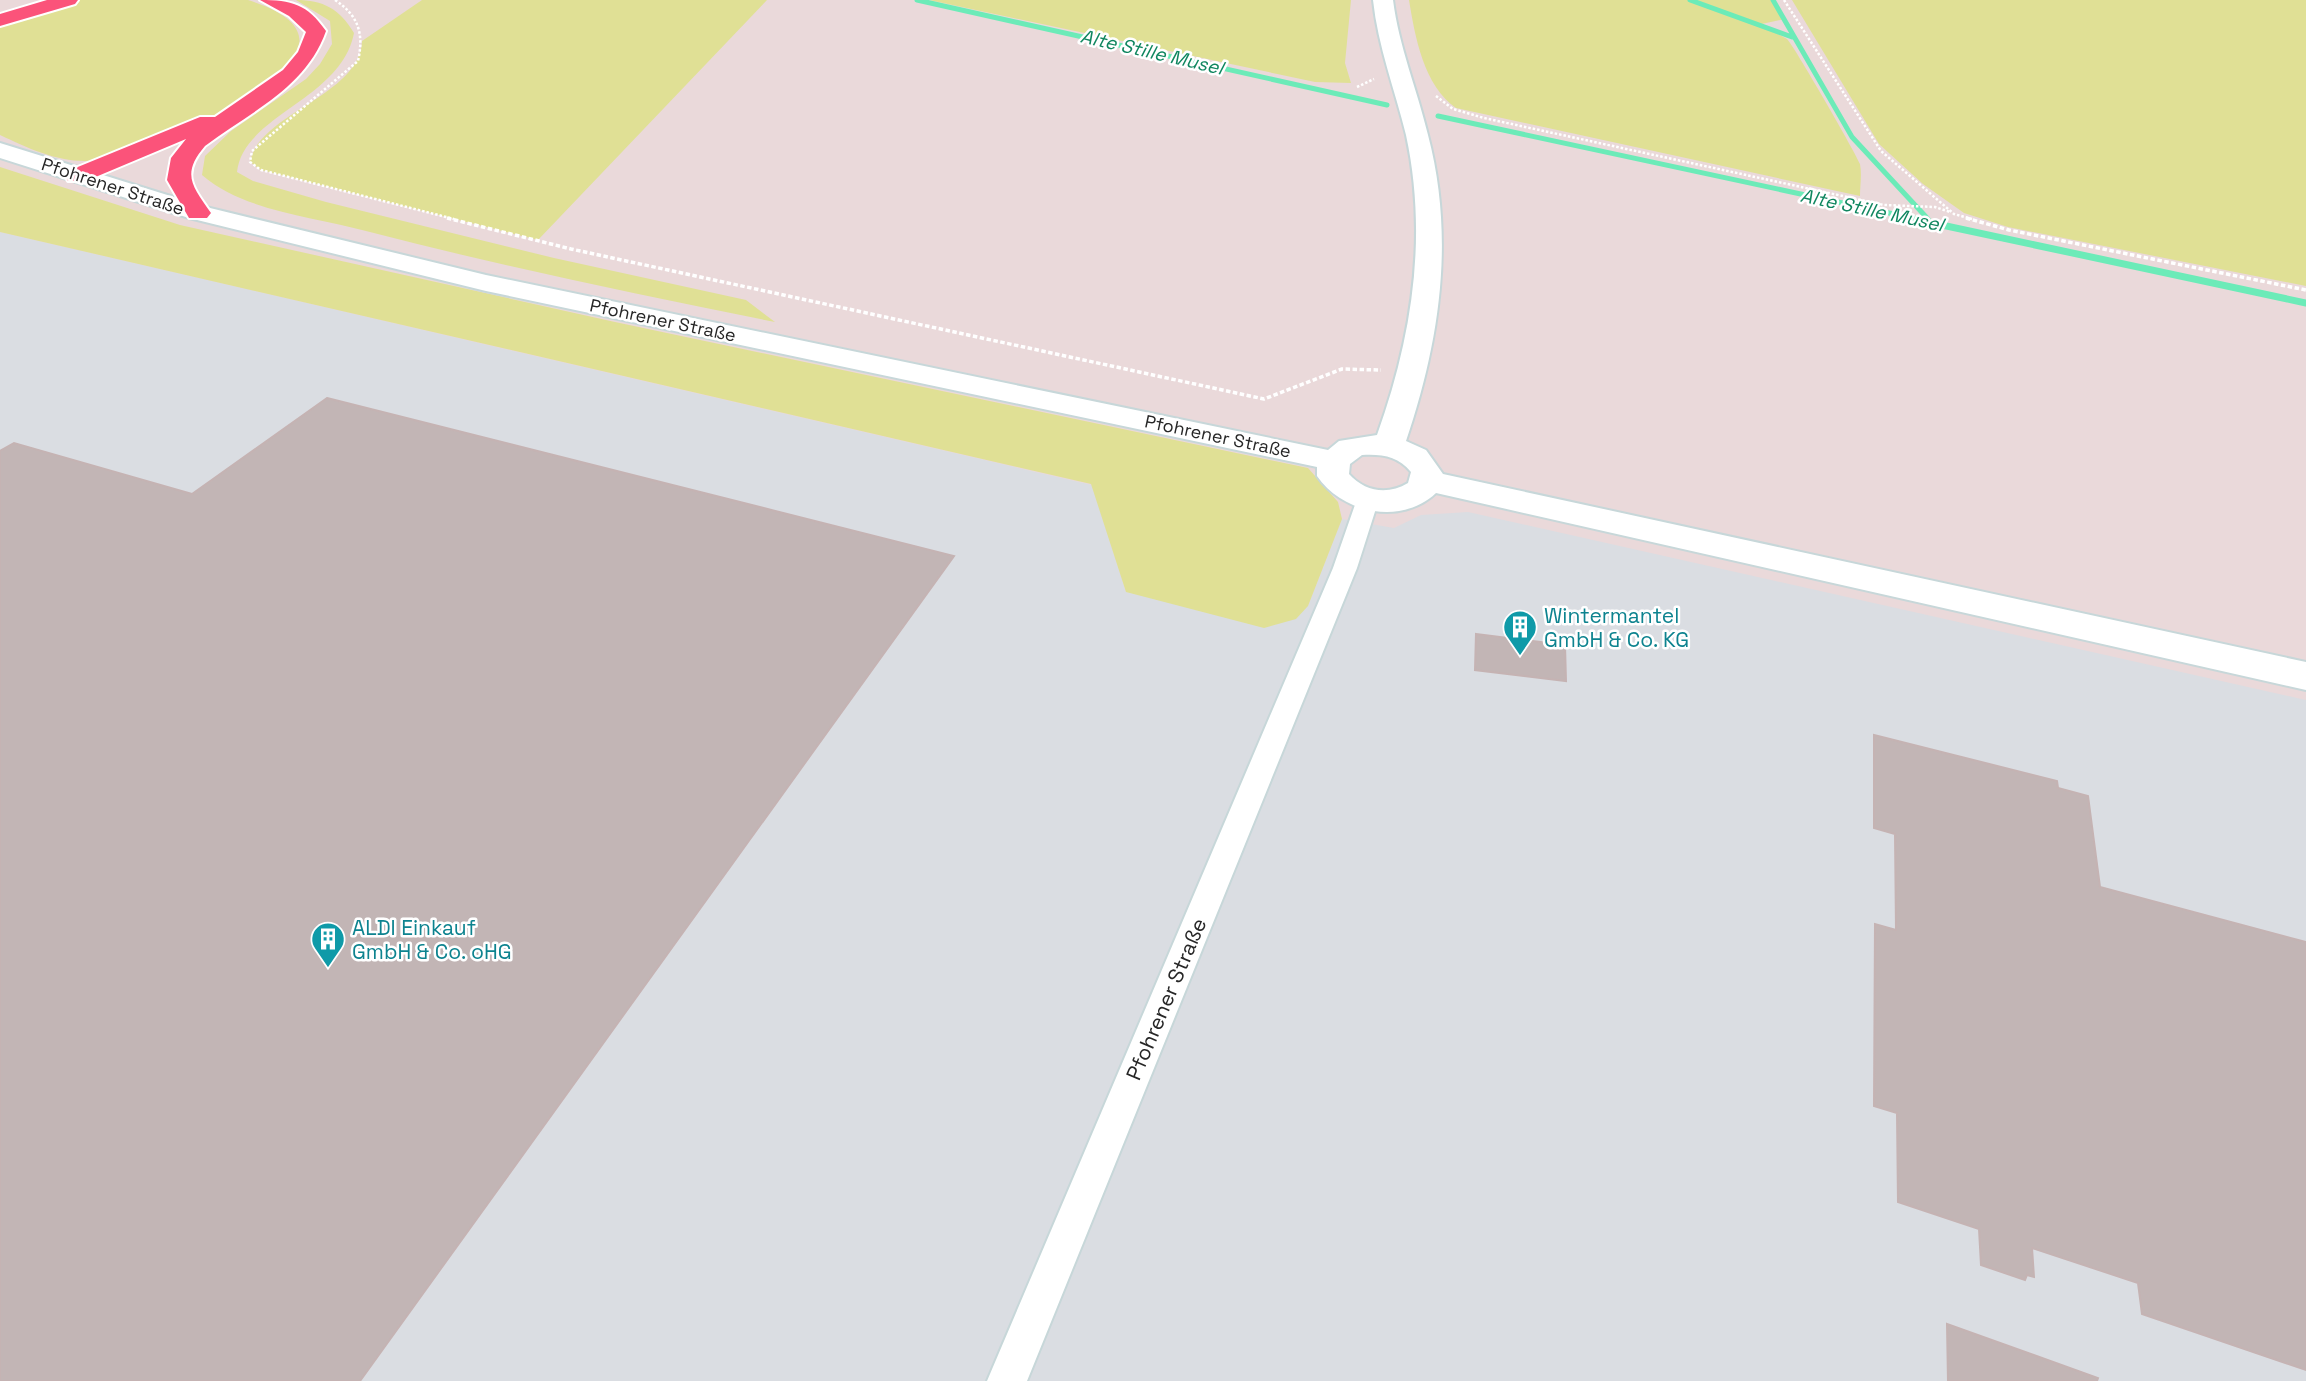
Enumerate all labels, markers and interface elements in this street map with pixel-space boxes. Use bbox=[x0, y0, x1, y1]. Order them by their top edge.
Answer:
water label: Alte Stille Musel bbox=[1078, 23, 1228, 81]
street label: Pfohrener Straße bbox=[39, 152, 187, 220]
water label: Alte Stille Musel bbox=[1798, 183, 1948, 238]
street label: Pfohrener Straße bbox=[588, 293, 738, 347]
street label: Pfohrener Straße bbox=[1143, 409, 1293, 463]
place label: Wintermantel GmbH & Co. KG bbox=[1544, 602, 1689, 653]
building icon: Wintermantel GmbH & Co. KG bbox=[1501, 608, 1539, 657]
place label: ALDI Einkauf GmbH & Co. oHG bbox=[352, 914, 512, 965]
street label: Pfohrener Straße bbox=[1120, 914, 1212, 1084]
building icon: ALDI Einkauf GmbH & Co. oHG bbox=[309, 920, 347, 969]

